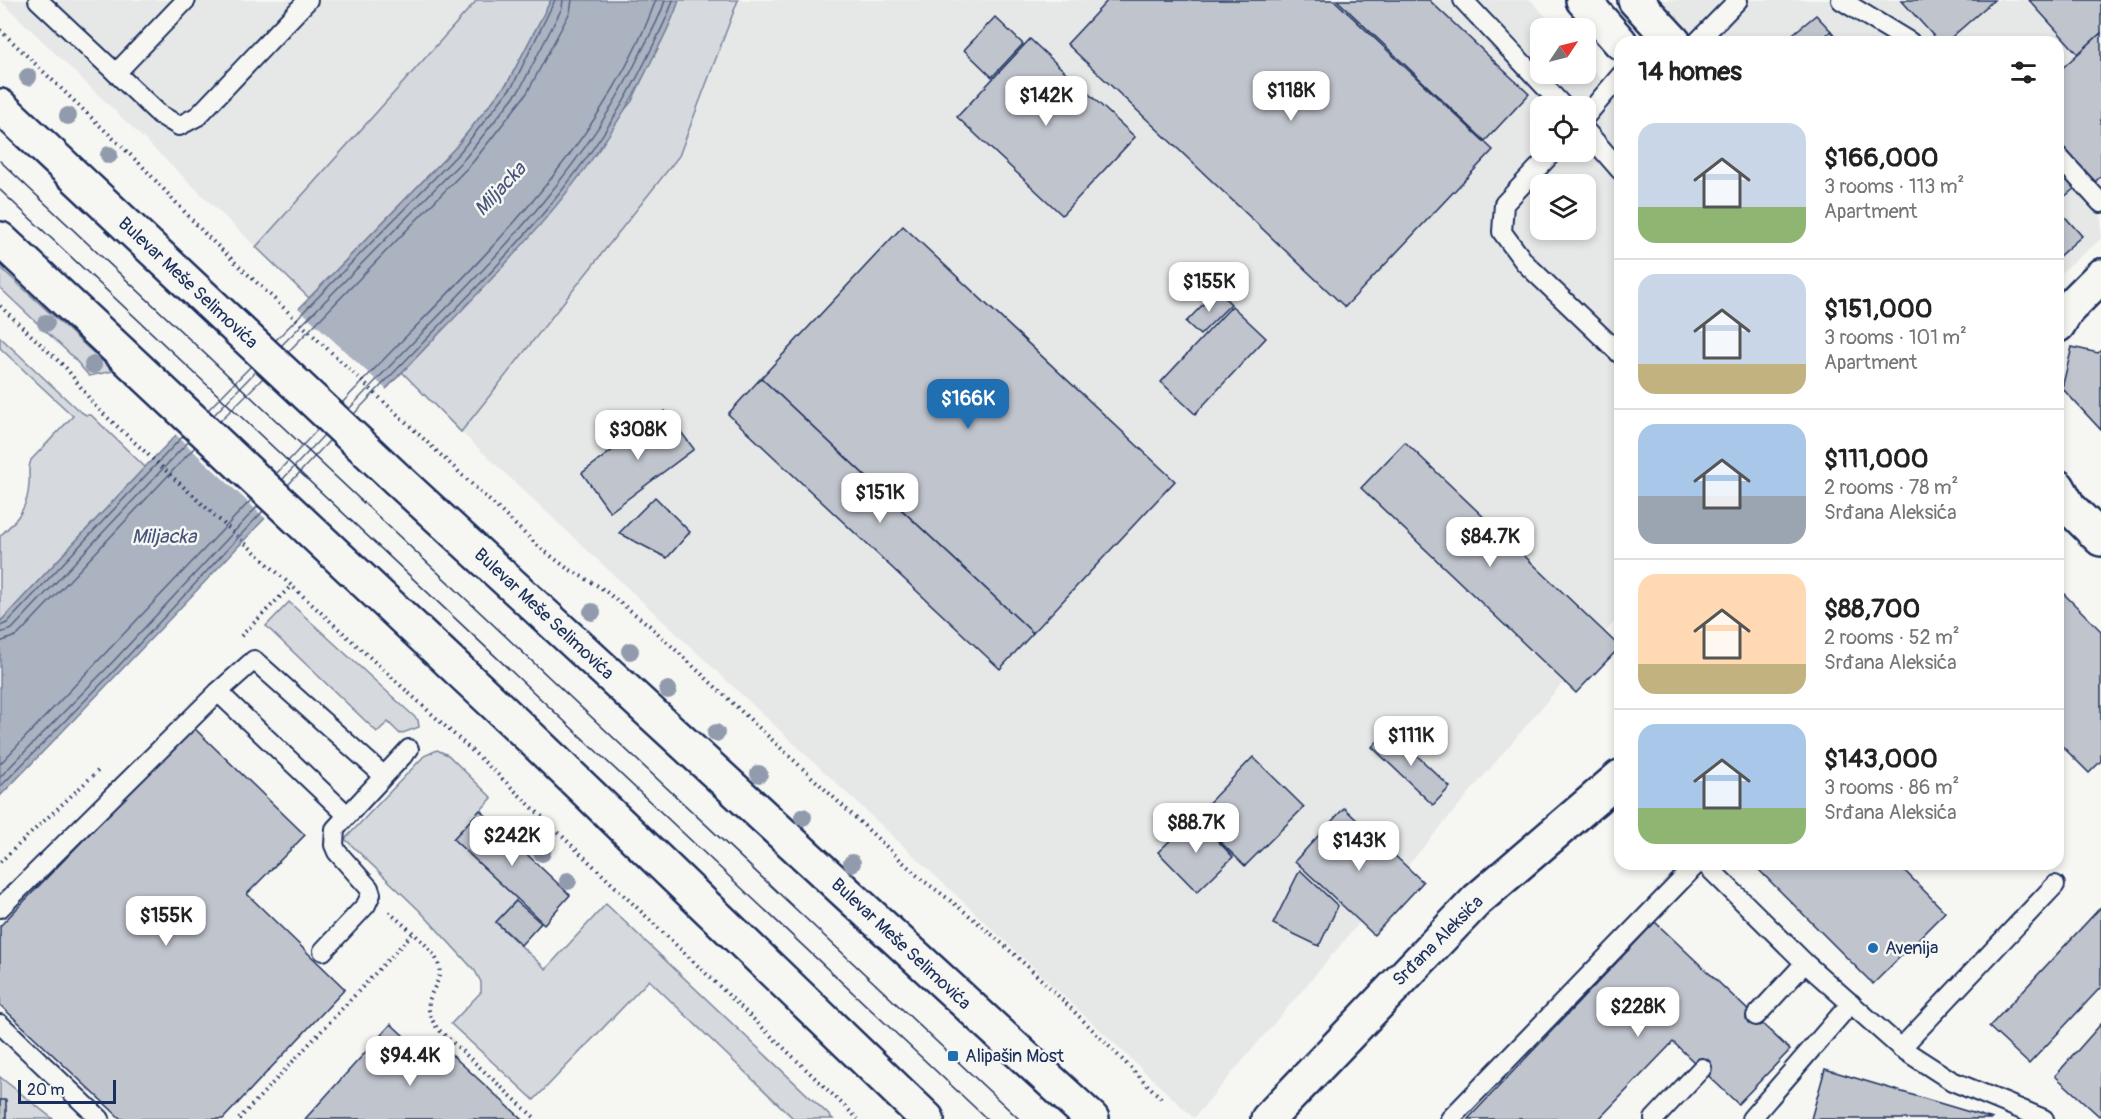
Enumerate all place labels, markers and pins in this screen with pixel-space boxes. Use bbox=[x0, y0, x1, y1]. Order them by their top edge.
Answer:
pin: $118K bbox=[1249, 71, 1333, 122]
pin: $142K bbox=[1004, 76, 1088, 127]
pin: $155K bbox=[1167, 262, 1251, 313]
pin: $166K bbox=[926, 379, 1010, 430]
pin: $308K bbox=[596, 410, 680, 461]
pin: $151K bbox=[838, 473, 922, 524]
pin: $84.7K bbox=[1441, 517, 1539, 568]
pin: $111K bbox=[1369, 716, 1453, 767]
pin: $88.7K bbox=[1147, 803, 1245, 854]
pin: $242K bbox=[470, 816, 554, 867]
pin: $143K bbox=[1317, 821, 1401, 872]
pin: $155K bbox=[124, 896, 208, 947]
place label: Avenija bbox=[1885, 937, 1938, 960]
marker: Avenija bbox=[1866, 941, 1880, 955]
pin: $228K bbox=[1596, 987, 1680, 1038]
pin: $94.4K bbox=[361, 1036, 459, 1087]
place label: Alipašin Most bbox=[965, 1045, 1065, 1068]
marker: Alipašin Most bbox=[946, 1049, 960, 1063]

